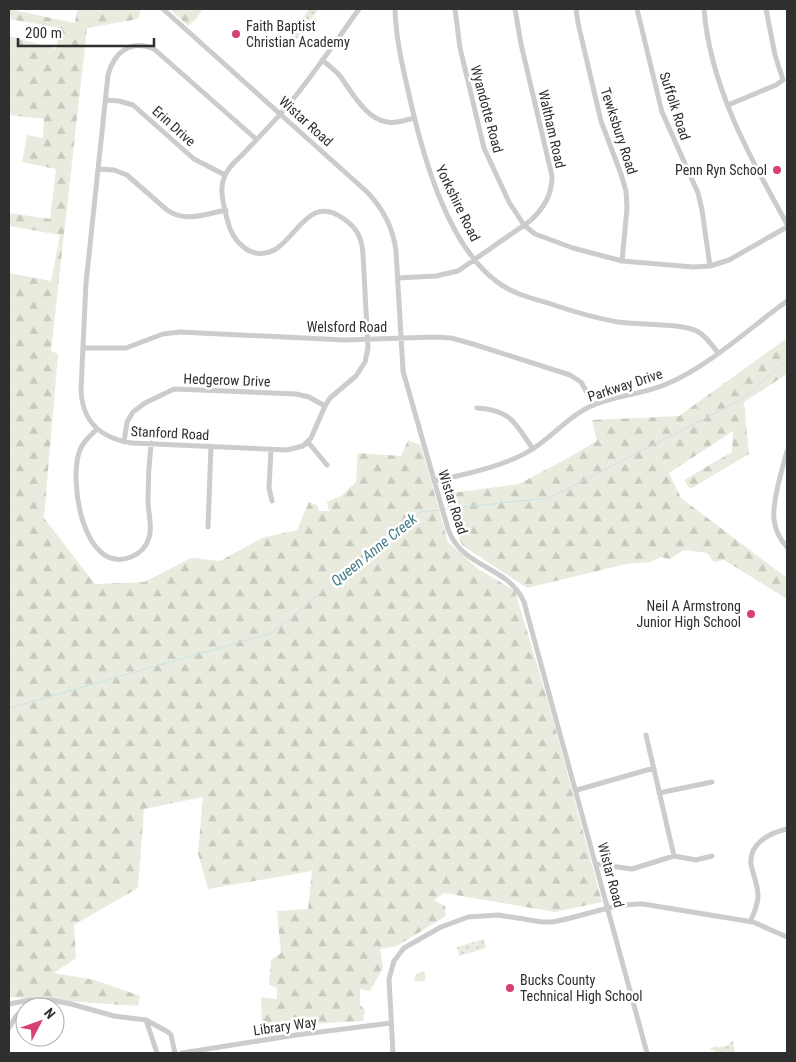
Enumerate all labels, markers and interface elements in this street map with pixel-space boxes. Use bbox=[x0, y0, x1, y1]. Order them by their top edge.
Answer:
scale bar bbox=[18, 15, 154, 47]
place label: Faith Baptist Christian Academy bbox=[246, 18, 350, 50]
text: 200 m bbox=[25, 24, 62, 42]
marker: Faith Baptist Christian Academy bbox=[230, 28, 242, 40]
street label: Wyandotte Road bbox=[468, 63, 506, 155]
street label: Suffolk Road bbox=[656, 70, 694, 142]
street label: Tewksbury Road bbox=[597, 86, 641, 176]
street label: Waltham Road bbox=[535, 88, 569, 170]
street label: Wistar Road bbox=[276, 93, 336, 149]
street label: Erin Drive bbox=[149, 103, 199, 150]
street label: Yorkshire Road bbox=[433, 162, 483, 244]
place label: Penn Ryn School bbox=[675, 162, 767, 178]
marker: Penn Ryn School bbox=[771, 164, 783, 176]
street label: Welsford Road bbox=[307, 319, 387, 335]
street label: Parkway Drive bbox=[586, 365, 665, 405]
street label: Hedgerow Drive bbox=[183, 370, 271, 390]
street label: Stanford Road bbox=[130, 423, 210, 443]
street label: Wistar Road bbox=[435, 468, 471, 536]
water label: Queen Anne Creek bbox=[327, 510, 421, 590]
place label: Neil A Armstrong Junior High School bbox=[636, 598, 741, 630]
marker: Neil A Armstrong Junior High School bbox=[745, 608, 757, 620]
street label: Wistar Road bbox=[595, 841, 627, 909]
place label: Bucks County Technical High School bbox=[520, 972, 643, 1004]
marker: Bucks County Technical High School bbox=[504, 982, 516, 994]
north arrow bbox=[15, 997, 65, 1047]
text: N bbox=[41, 1005, 59, 1022]
street label: Library Way bbox=[252, 1014, 318, 1038]

